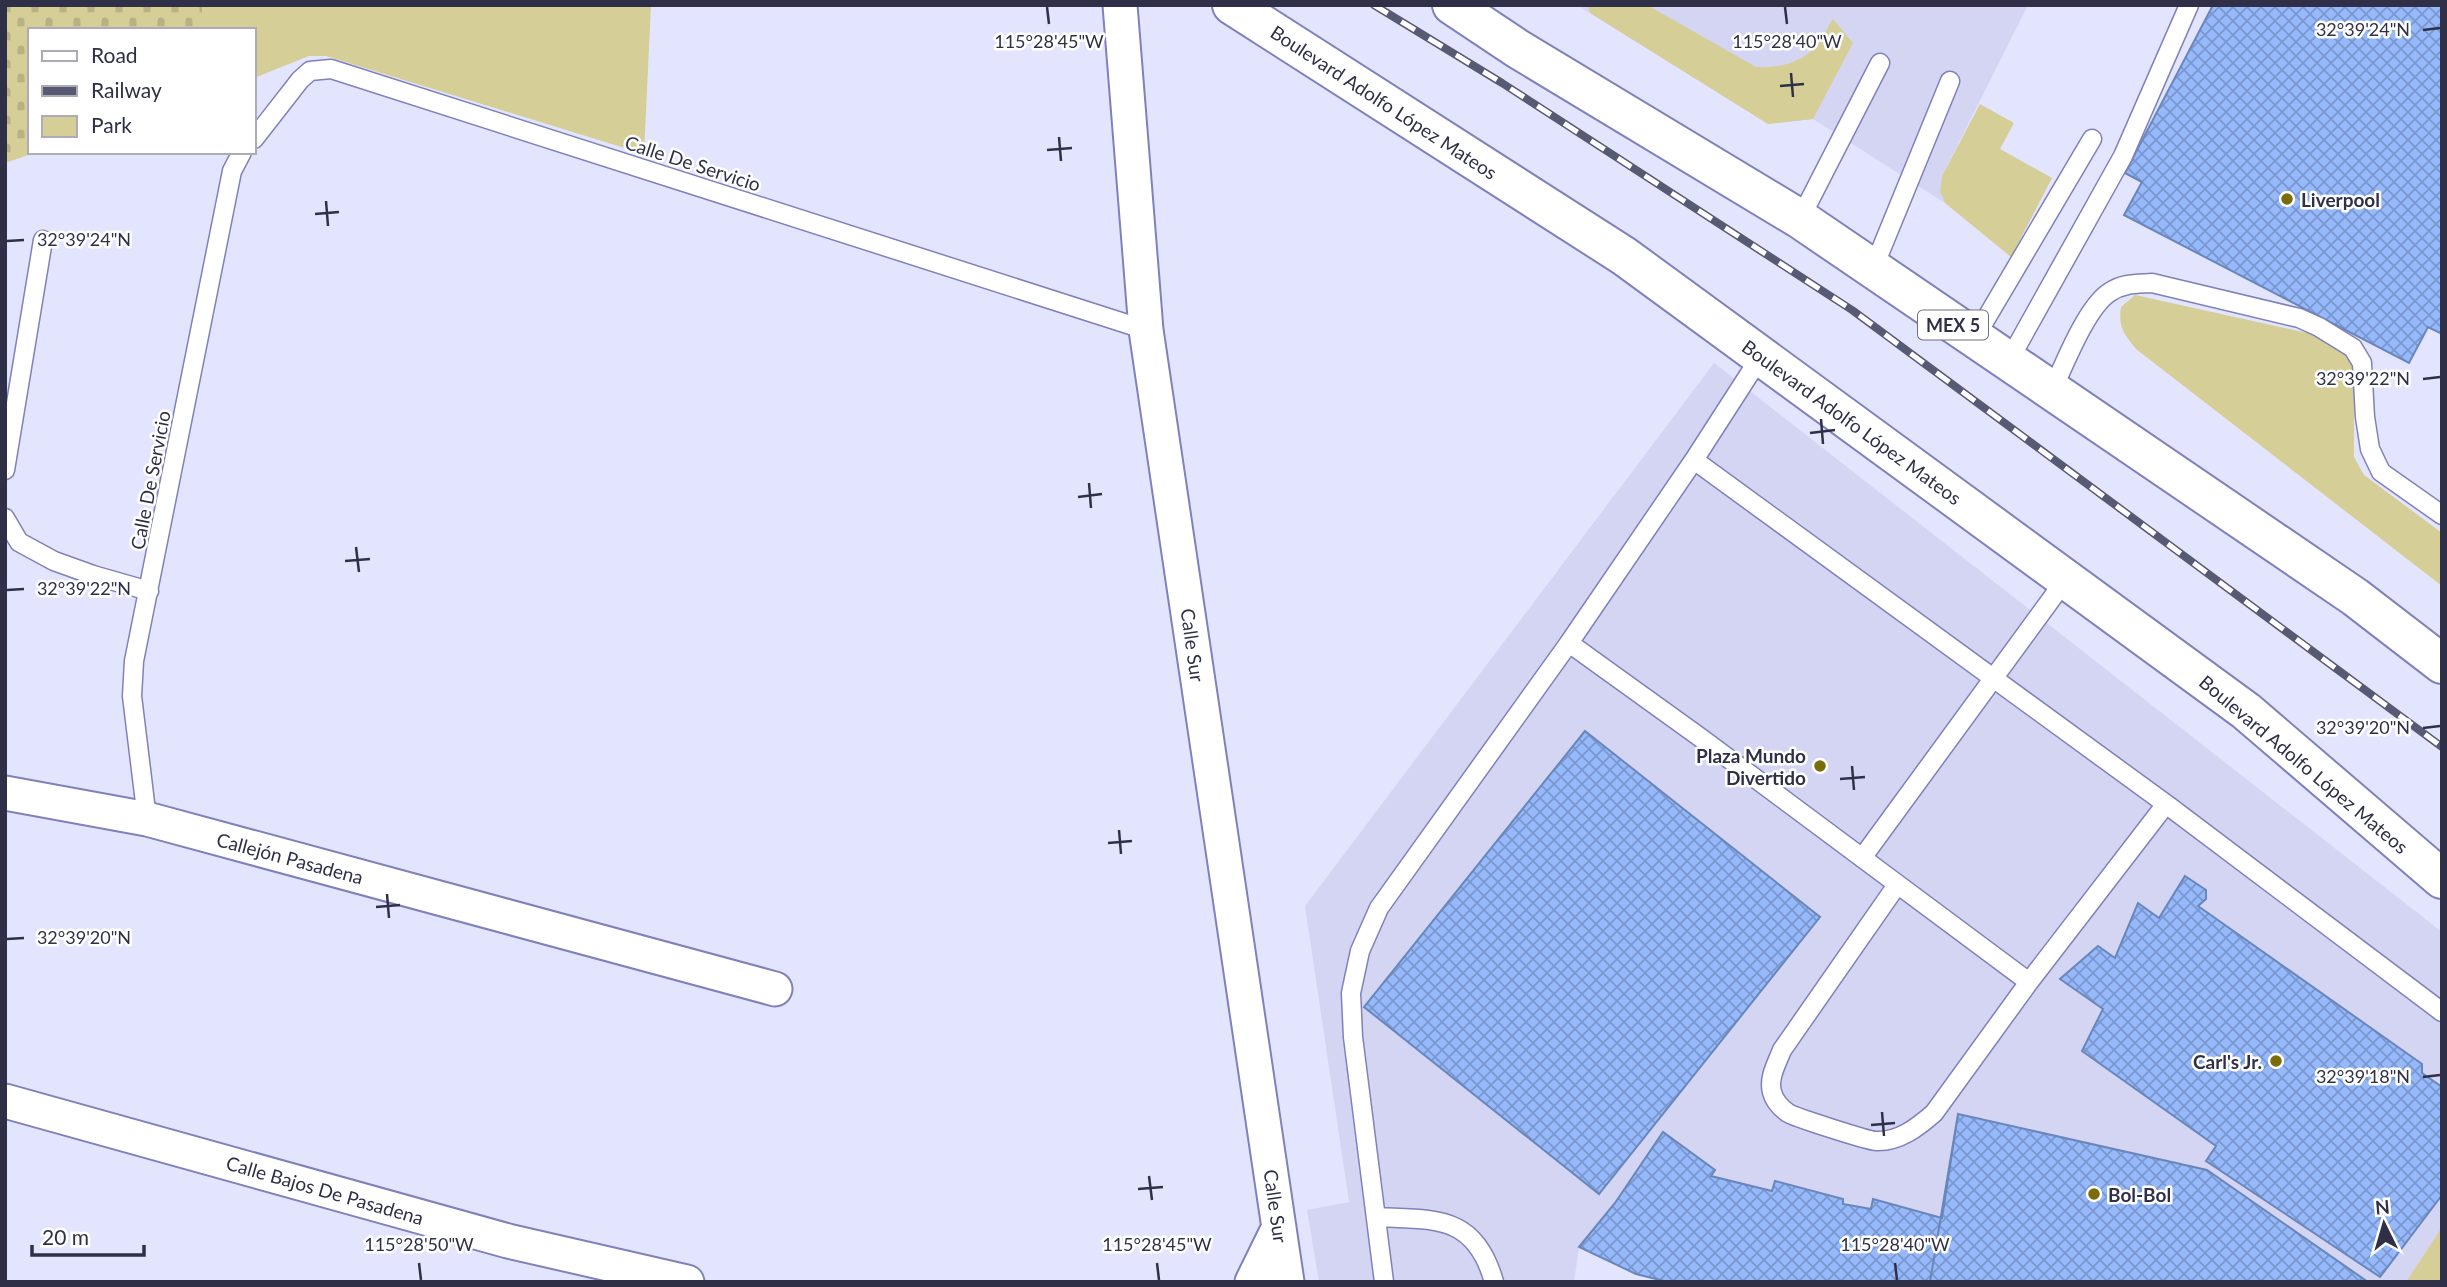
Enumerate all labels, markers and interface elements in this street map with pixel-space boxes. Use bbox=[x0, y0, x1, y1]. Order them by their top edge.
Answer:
text: 32°39'24"N bbox=[2316, 18, 2410, 40]
street label: Boulevard Adolfo López Mateos bbox=[1267, 20, 1501, 184]
legend bbox=[28, 28, 256, 154]
text: 115°28'45"W bbox=[994, 30, 1104, 52]
text: 115°28'40"W bbox=[1732, 30, 1842, 52]
text: Road bbox=[91, 42, 138, 67]
text: Railway bbox=[91, 77, 162, 102]
text: Park bbox=[91, 112, 132, 137]
street label: Calle De Servicio bbox=[622, 130, 764, 196]
place label: Liverpool bbox=[2301, 188, 2380, 211]
marker: Liverpool bbox=[2279, 191, 2295, 207]
text: 32°39'24"N bbox=[37, 228, 131, 250]
road number: MEX 5 bbox=[1918, 310, 1988, 340]
street label: Boulevard Adolfo López Mateos bbox=[1738, 335, 1966, 509]
text: 32°39'22"N bbox=[2316, 367, 2410, 389]
street label: Calle De Servicio bbox=[125, 409, 175, 551]
text: 32°39'22"N bbox=[37, 577, 131, 599]
street label: Calle Sur bbox=[1176, 607, 1210, 683]
street label: Boulevard Adolfo López Mateos bbox=[2195, 670, 2413, 858]
text: 32°39'20"N bbox=[2316, 716, 2410, 738]
place label: Plaza Mundo Divertido bbox=[1696, 744, 1806, 789]
marker: Plaza Mundo Divertido bbox=[1812, 758, 1828, 774]
street label: Callejón Pasadena bbox=[214, 827, 366, 889]
text: 32°39'20"N bbox=[37, 926, 131, 948]
place label: Carl's Jr. bbox=[2193, 1050, 2262, 1073]
marker: Carl's Jr. bbox=[2268, 1053, 2284, 1069]
text: 32°39'18"N bbox=[2316, 1065, 2410, 1087]
street label: Calle Bajos De Pasadena bbox=[224, 1151, 426, 1229]
street label: Calle Sur bbox=[1259, 1168, 1293, 1244]
place label: Bol-Bol bbox=[2108, 1183, 2171, 1206]
marker: Bol-Bol bbox=[2086, 1186, 2102, 1202]
north arrow bbox=[2349, 1189, 2419, 1259]
text: N bbox=[2374, 1194, 2391, 1219]
scale bar bbox=[32, 1214, 144, 1258]
text: 20 m bbox=[42, 1224, 89, 1249]
text: 115°28'50"W bbox=[364, 1233, 474, 1255]
text: 115°28'45"W bbox=[1102, 1233, 1212, 1255]
text: 115°28'40"W bbox=[1840, 1233, 1950, 1255]

